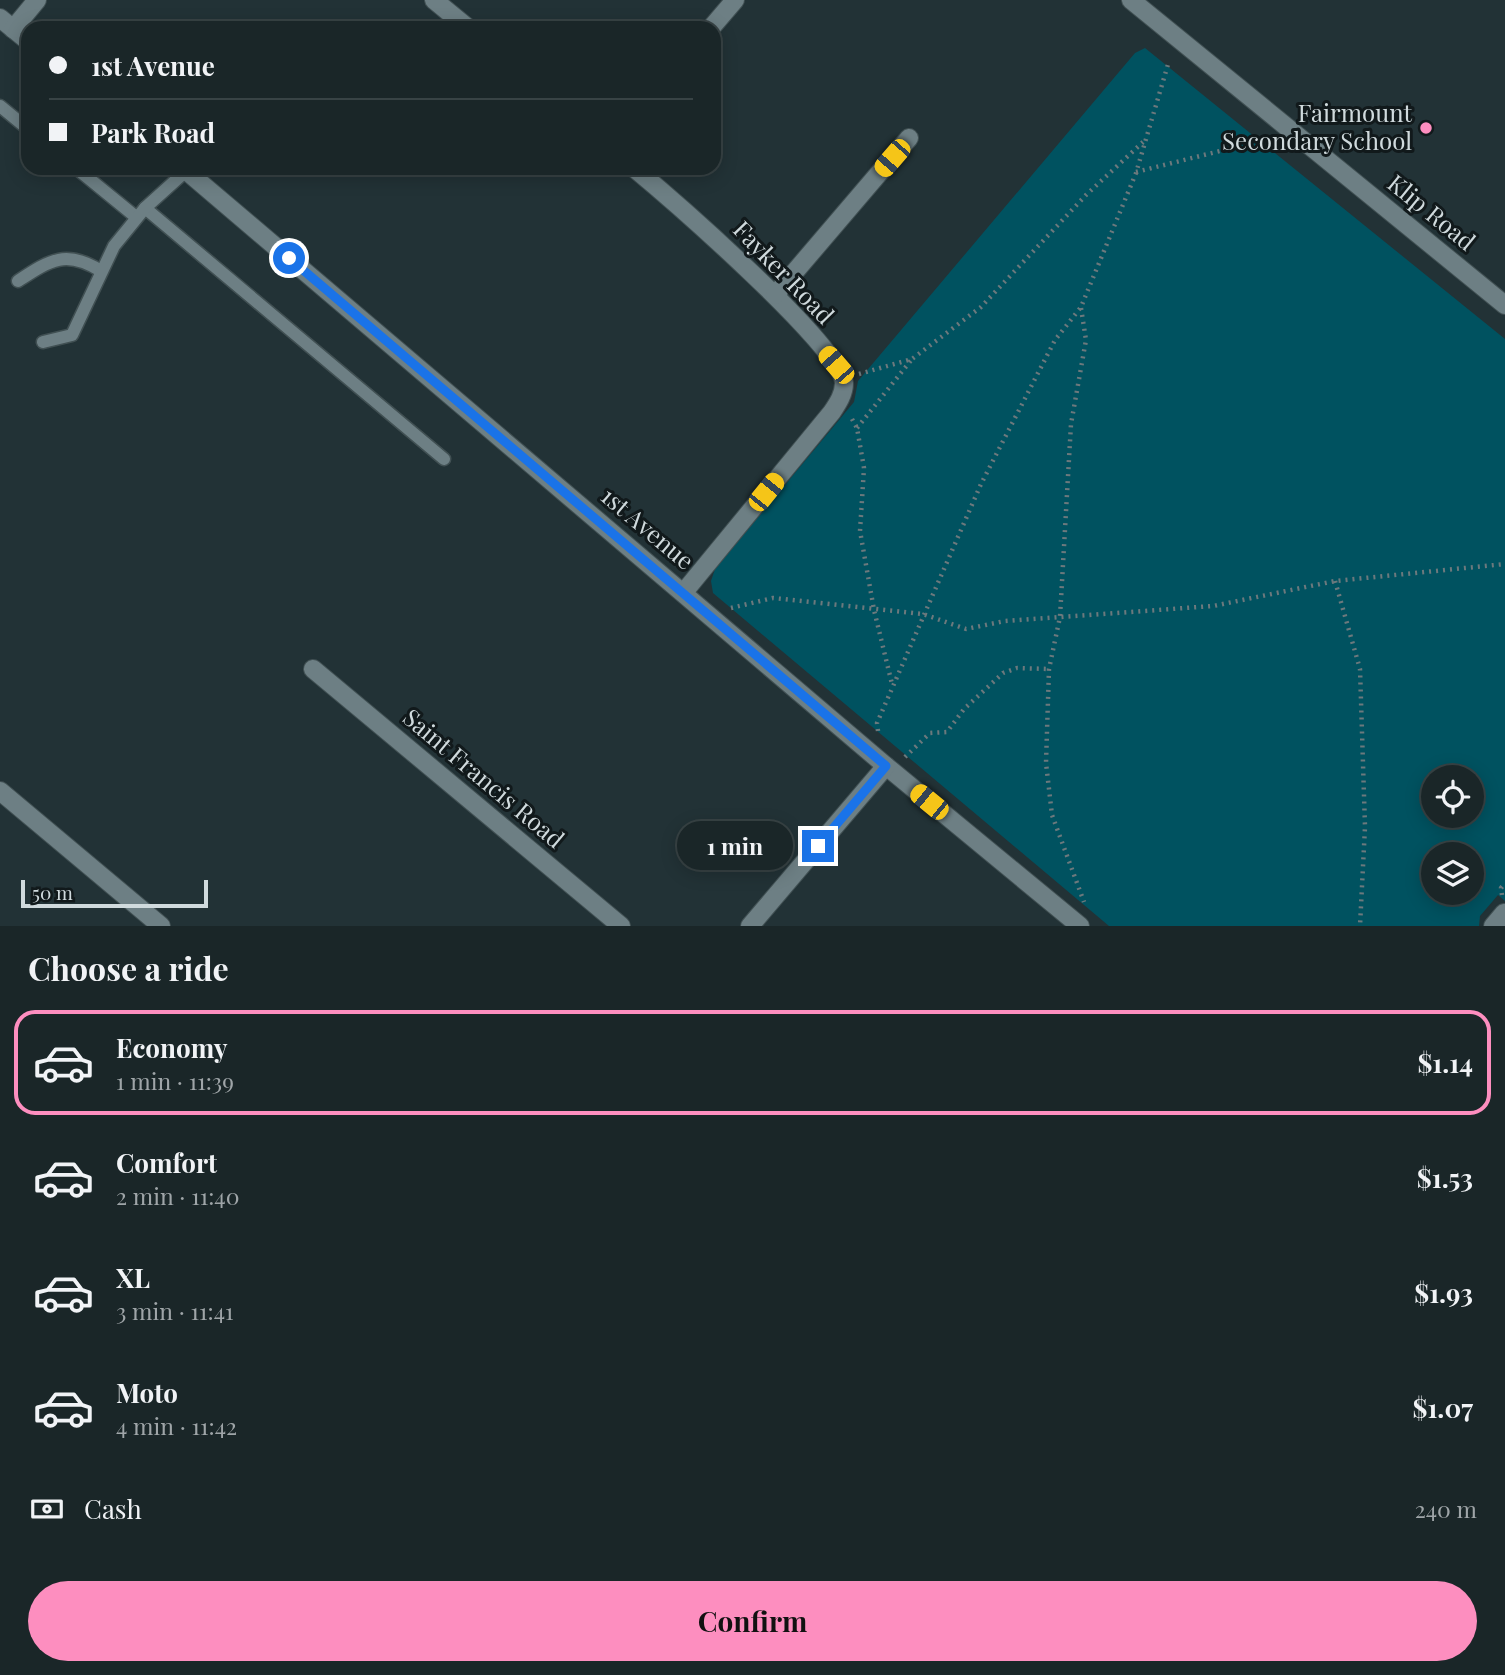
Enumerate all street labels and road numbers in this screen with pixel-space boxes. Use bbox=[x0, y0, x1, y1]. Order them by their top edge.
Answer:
street label: Klip Road bbox=[1382, 166, 1483, 257]
street label: Fayker Road bbox=[727, 213, 842, 330]
street label: 1st Avenue bbox=[595, 479, 701, 576]
street label: Saint Francis Road bbox=[397, 701, 572, 854]

